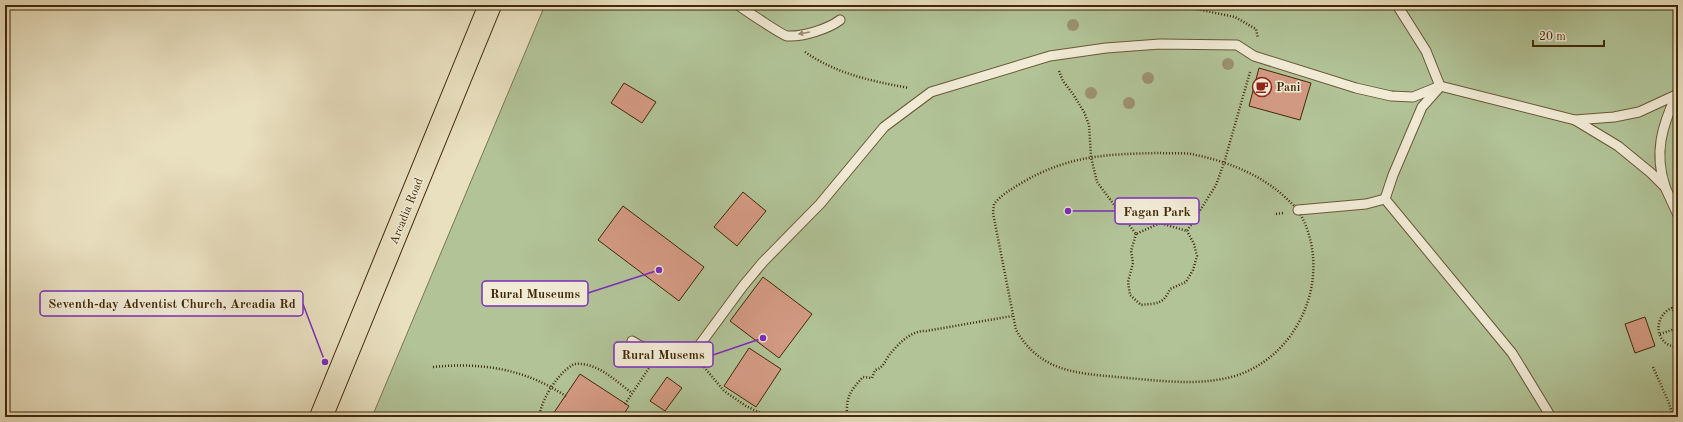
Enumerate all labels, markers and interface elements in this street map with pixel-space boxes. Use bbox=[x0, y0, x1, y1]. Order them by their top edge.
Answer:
scale bar bbox=[1533, 22, 1604, 48]
one-way arrow bbox=[798, 31, 810, 37]
text: 20 m bbox=[1539, 31, 1566, 43]
cafe icon: Pani bbox=[1251, 76, 1273, 98]
place label: Pani bbox=[1276, 82, 1301, 94]
street label: Arcadia Road bbox=[388, 176, 426, 246]
callout: Fagan Park bbox=[1115, 198, 1199, 224]
text: Fagan Park bbox=[1123, 206, 1192, 219]
callout: Rural Museums bbox=[482, 281, 588, 306]
text: Rural Museums bbox=[490, 288, 580, 301]
callout: Seventh-day Adventist Church, Arcadia Rd bbox=[40, 291, 303, 316]
text: Seventh-day Adventist Church, Arcadia Rd bbox=[48, 298, 296, 311]
callout: Rural Musems bbox=[614, 342, 713, 367]
text: Rural Musems bbox=[622, 349, 705, 362]

